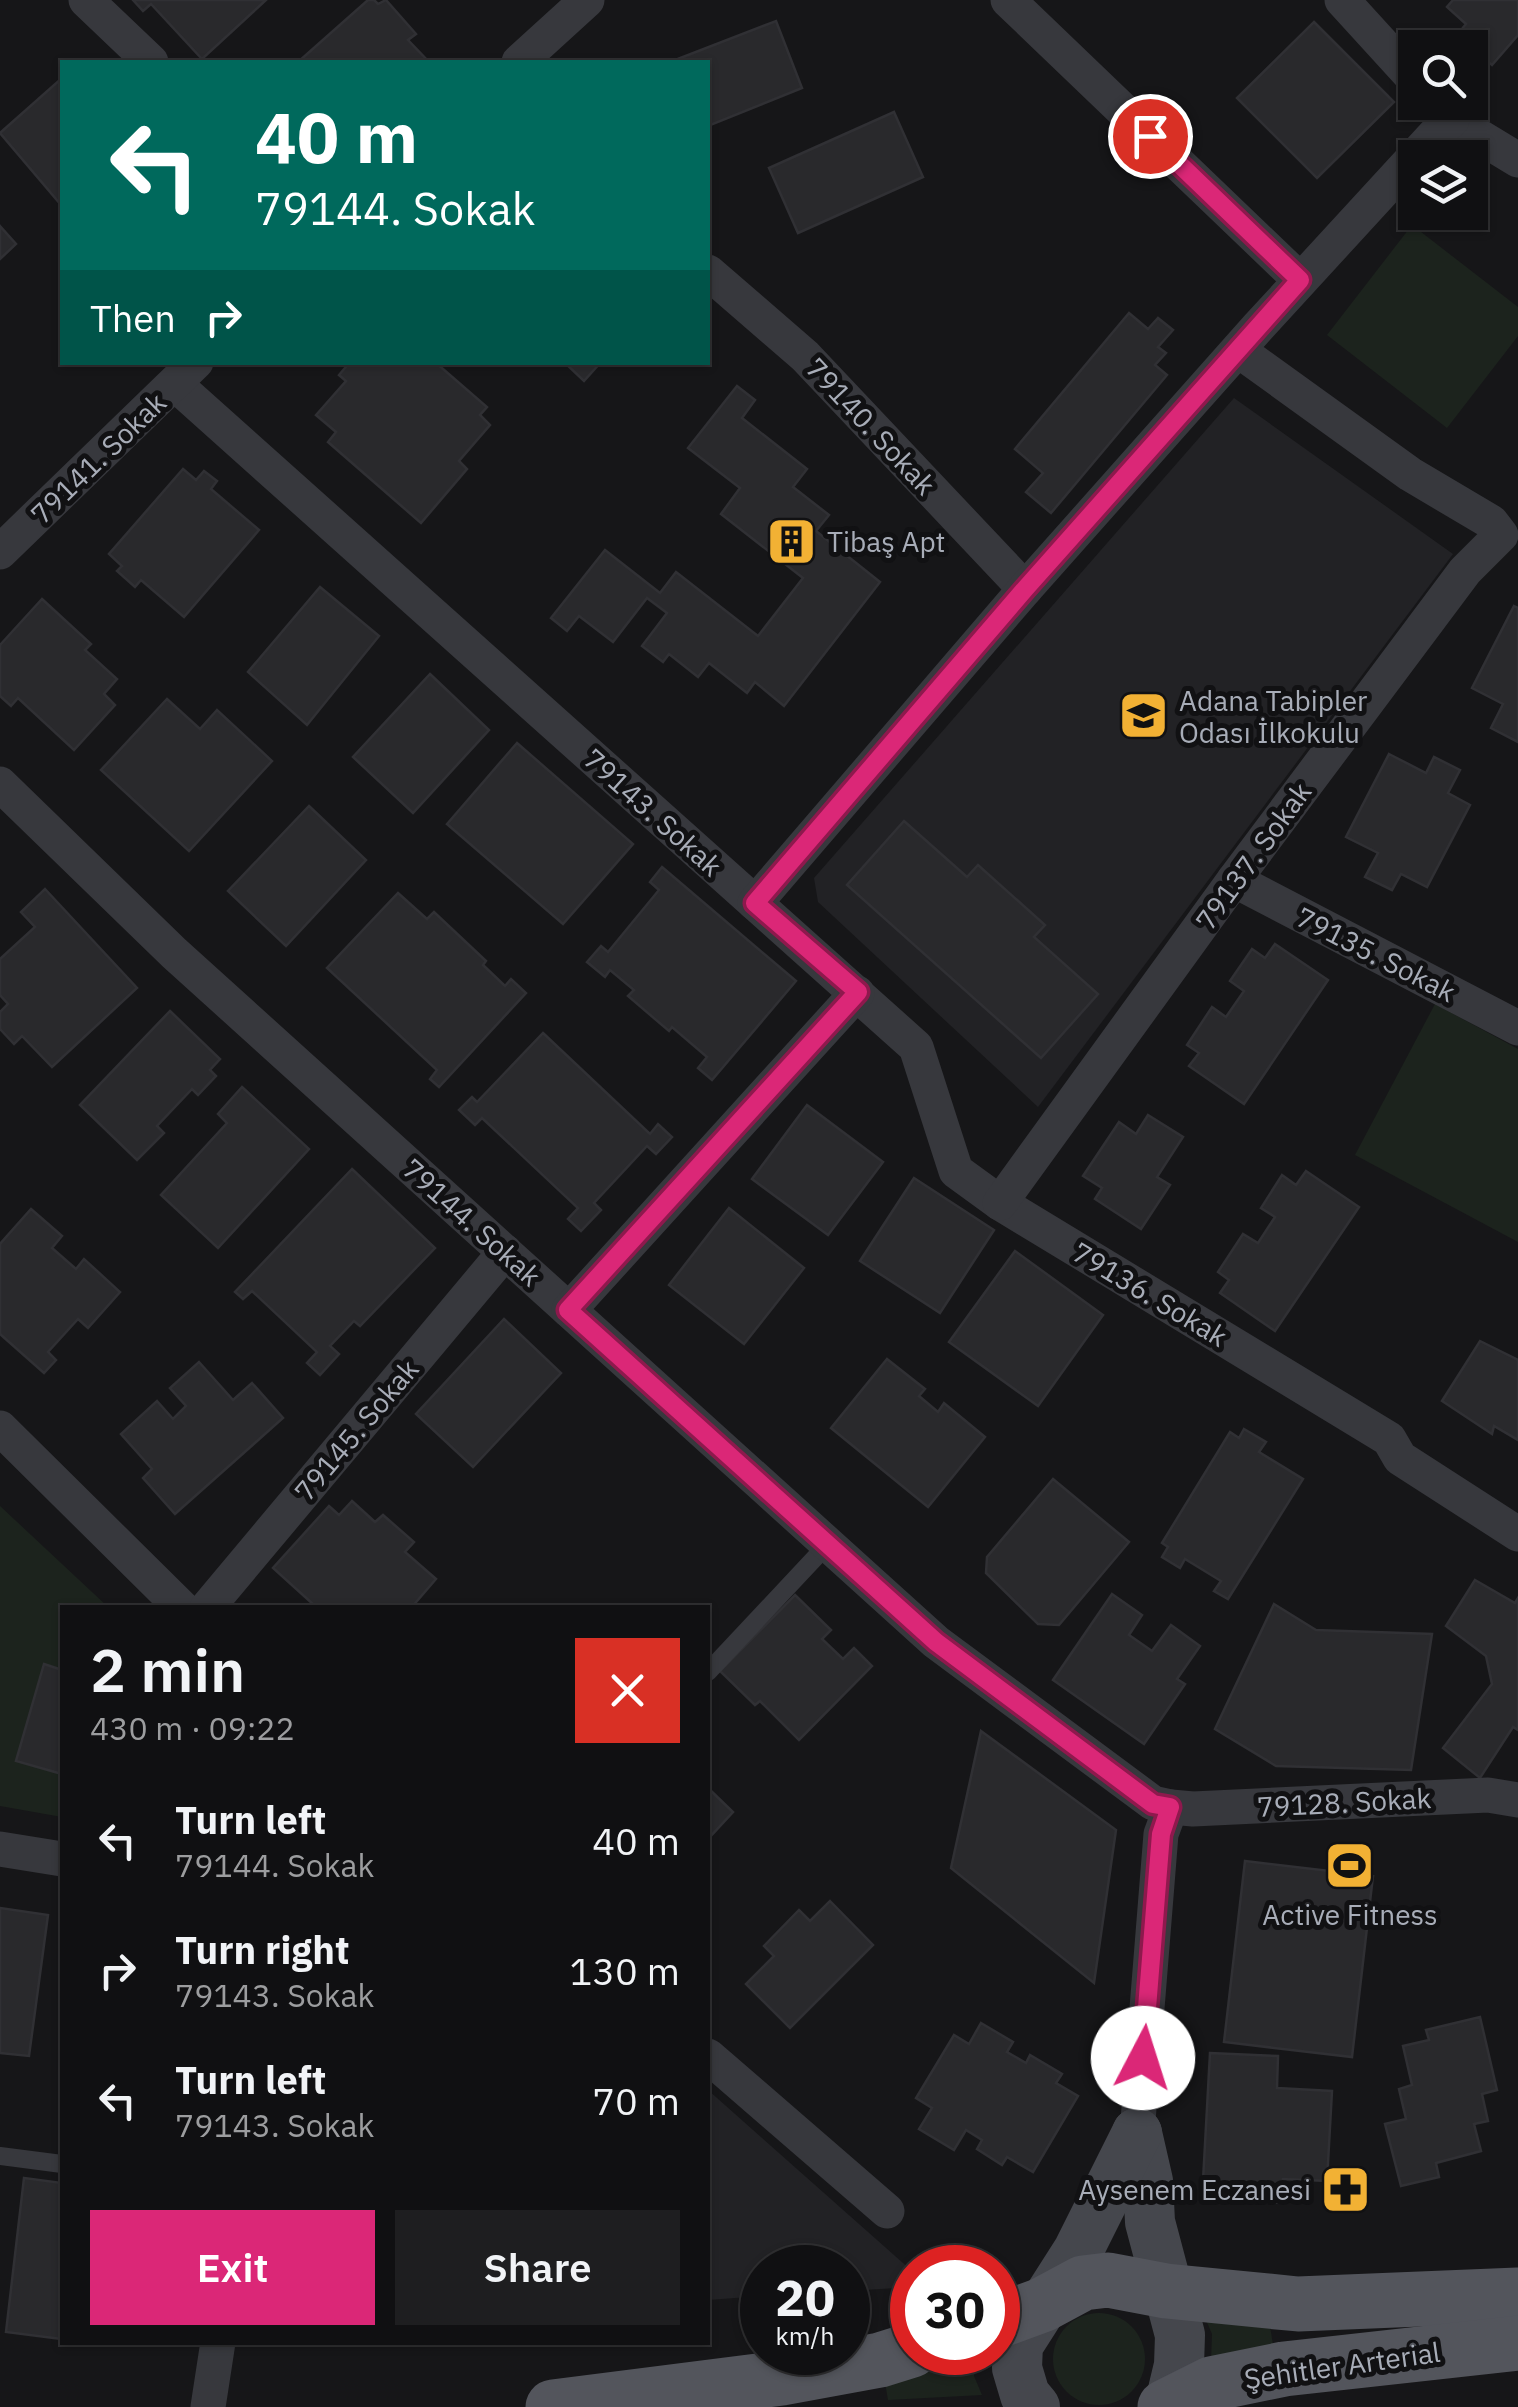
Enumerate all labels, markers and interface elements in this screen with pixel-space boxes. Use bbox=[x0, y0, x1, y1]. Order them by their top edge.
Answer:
map controls bbox=[1398, 30, 1488, 230]
button: search bbox=[1398, 30, 1488, 120]
text: 40 m bbox=[255, 91, 418, 182]
pin bbox=[1108, 94, 1193, 179]
icon: left bbox=[90, 100, 220, 230]
icon: arrive bbox=[1123, 109, 1178, 164]
button: layers bbox=[1398, 140, 1488, 230]
text: 79144. Sokak bbox=[255, 179, 535, 237]
icon: right bbox=[196, 290, 251, 345]
text: Then bbox=[90, 293, 176, 342]
street label: 79140. Sokak bbox=[798, 350, 944, 503]
street label: 79141. Sokak bbox=[22, 384, 174, 532]
building icon: Tibaş Apt bbox=[766, 515, 818, 567]
place label: Tibaş Apt bbox=[827, 523, 945, 560]
place label: Adana Tabipler Odası İlkokulu bbox=[1179, 682, 1367, 751]
school or university icon: Adana Tabipler Odası İlkokulu bbox=[1118, 690, 1170, 742]
street label: 79143. Sokak bbox=[576, 740, 730, 884]
street label: 79137. Sokak bbox=[1187, 774, 1319, 937]
street label: 79135. Sokak bbox=[1290, 898, 1462, 1010]
street label: 79144. Sokak bbox=[395, 1150, 549, 1294]
street label: 79136. Sokak bbox=[1066, 1233, 1235, 1355]
street label: 79145. Sokak bbox=[286, 1351, 426, 1509]
text: 2 min bbox=[90, 1630, 245, 1709]
button: close bbox=[575, 1638, 680, 1743]
text: 430 m · 09:22 bbox=[90, 1707, 295, 1749]
street label: 79128. Sokak bbox=[1256, 1779, 1432, 1825]
text: Turn left bbox=[175, 1795, 326, 1844]
icon: left bbox=[90, 1813, 145, 1868]
text: 40 m bbox=[592, 1816, 680, 1865]
sports icon: Active Fitness bbox=[1324, 1840, 1376, 1892]
text: 79144. Sokak bbox=[175, 1844, 374, 1886]
place label: Active Fitness bbox=[1262, 1896, 1438, 1933]
text: Turn right bbox=[175, 1925, 350, 1974]
icon: right bbox=[90, 1943, 145, 1998]
text: 130 m bbox=[569, 1946, 680, 1995]
text: 79143. Sokak bbox=[175, 1974, 374, 2016]
position arrow bbox=[1091, 2006, 1195, 2110]
text: Turn left bbox=[175, 2055, 326, 2104]
icon: left bbox=[90, 2073, 145, 2128]
text: 70 m bbox=[592, 2076, 680, 2125]
text: 79143. Sokak bbox=[175, 2104, 374, 2146]
pharmacy icon: Aysenem Eczanesi bbox=[1320, 2163, 1372, 2215]
place label: Aysenem Eczanesi bbox=[1078, 2171, 1311, 2208]
button: Exit bbox=[90, 2210, 375, 2325]
button: Share bbox=[395, 2210, 680, 2325]
speed limit sign: 30 bbox=[890, 2245, 1020, 2375]
text: 20 bbox=[775, 2265, 835, 2330]
text: km/h bbox=[776, 2319, 834, 2352]
street label: Şehitler Arterial bbox=[1242, 2333, 1442, 2397]

